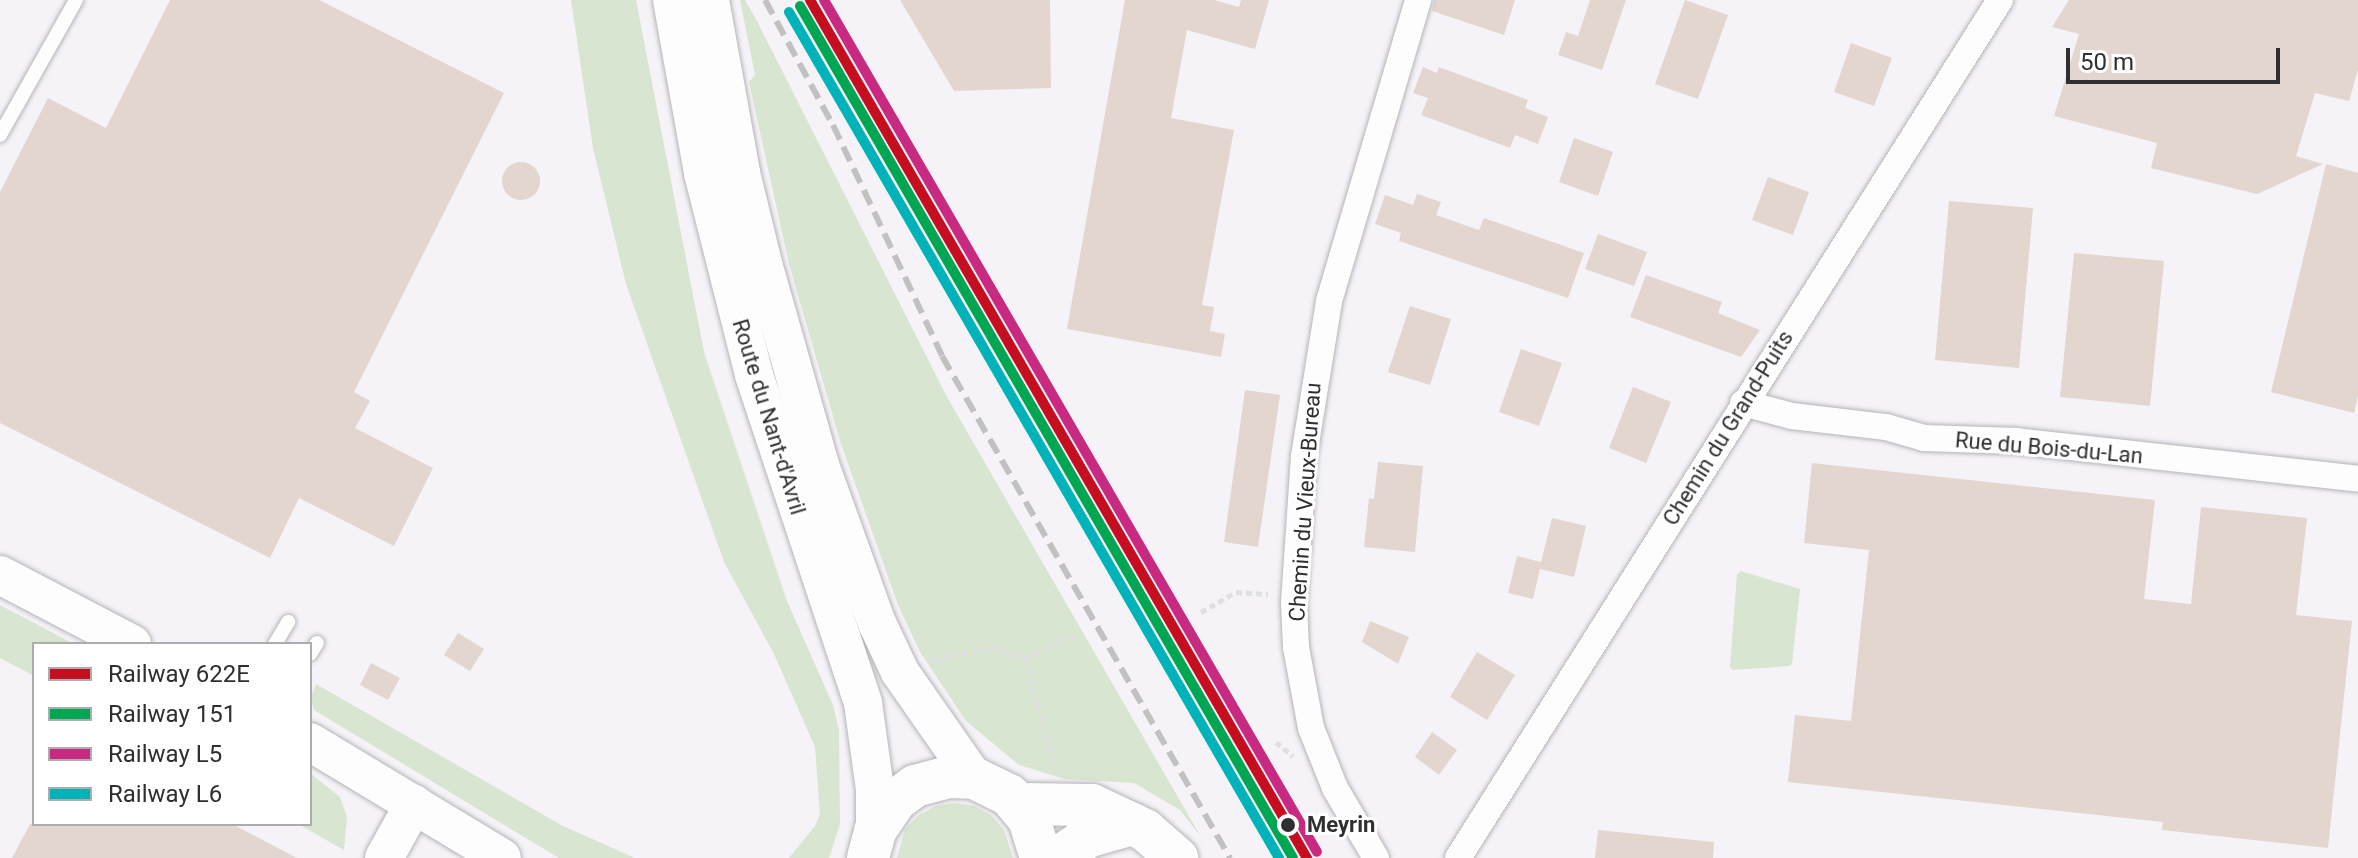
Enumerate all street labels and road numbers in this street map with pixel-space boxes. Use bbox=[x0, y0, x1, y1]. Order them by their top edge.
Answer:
street label: Route du Nant-d'Avril bbox=[727, 316, 811, 518]
street label: Chemin du Grand-Puits bbox=[1657, 326, 1799, 530]
street label: Chemin du Vieux-Bureau bbox=[1283, 382, 1327, 622]
street label: Rue du Bois-du-Lan bbox=[1954, 427, 2144, 469]

